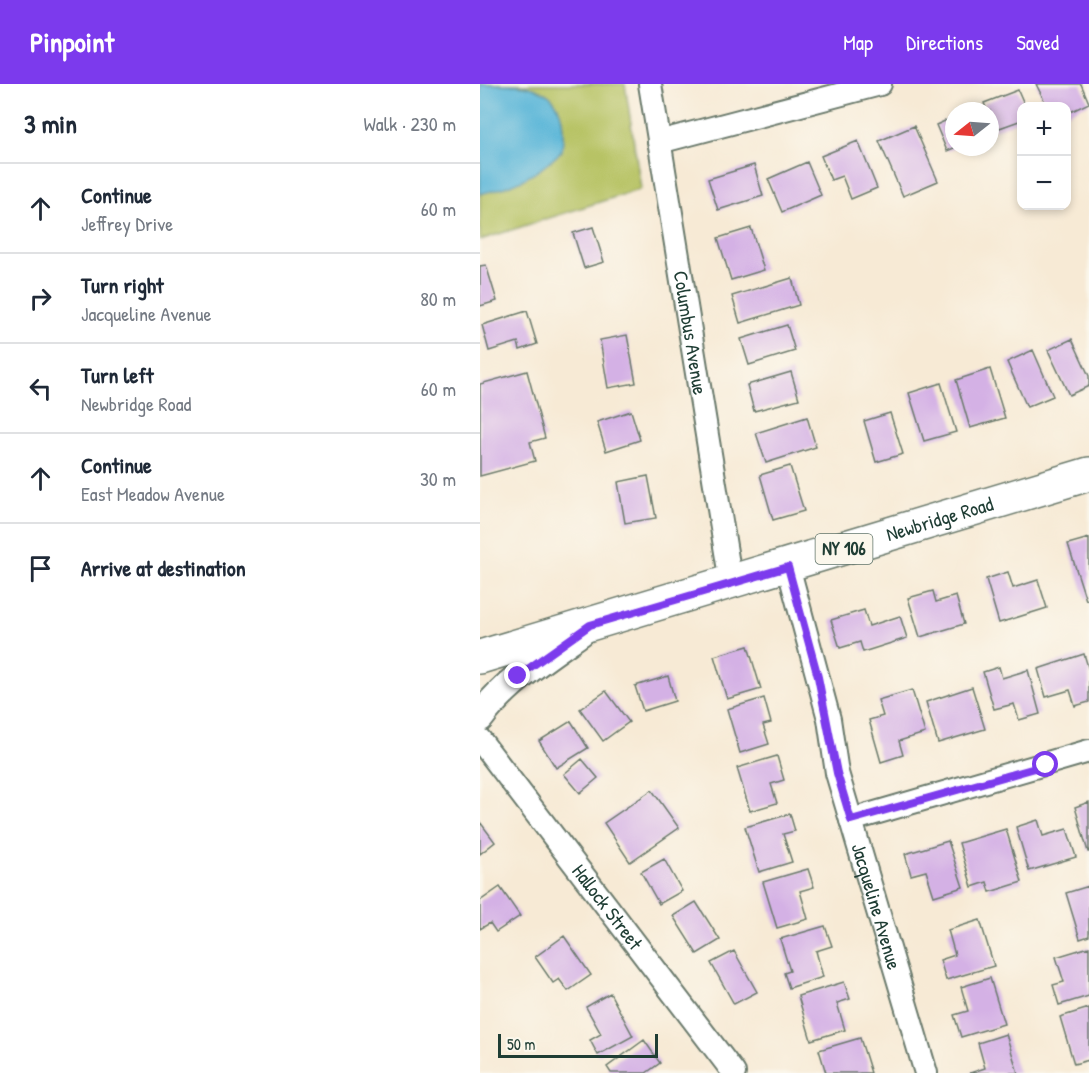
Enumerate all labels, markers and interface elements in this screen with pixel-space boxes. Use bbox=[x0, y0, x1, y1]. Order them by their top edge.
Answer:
text: Pinpoint bbox=[30, 23, 114, 61]
text: Map bbox=[843, 28, 873, 57]
text: Directions bbox=[906, 28, 983, 57]
text: Saved bbox=[1016, 28, 1059, 57]
north arrow bbox=[945, 102, 999, 156]
map controls bbox=[1017, 102, 1071, 210]
button: + bbox=[1017, 102, 1071, 156]
text: 3 min bbox=[24, 106, 77, 141]
text: Walk · 230 m bbox=[364, 110, 456, 137]
button: − bbox=[1017, 156, 1071, 210]
text: Continue bbox=[81, 180, 152, 210]
icon: ahead bbox=[24, 192, 57, 225]
text: 60 m bbox=[421, 195, 456, 222]
text: Jeffrey Drive bbox=[81, 210, 173, 237]
street label: Columbus Avenue bbox=[668, 269, 714, 397]
text: Turn right bbox=[81, 270, 164, 300]
icon: right bbox=[24, 282, 57, 315]
text: 80 m bbox=[420, 285, 456, 312]
text: Jacqueline Avenue bbox=[81, 300, 211, 327]
text: Turn left bbox=[81, 360, 154, 390]
icon: left bbox=[24, 372, 57, 405]
text: 60 m bbox=[421, 375, 456, 402]
text: Newbridge Road bbox=[81, 390, 191, 417]
text: Continue bbox=[81, 450, 152, 480]
icon: ahead bbox=[24, 462, 57, 495]
text: 30 m bbox=[420, 465, 456, 492]
text: East Meadow Avenue bbox=[81, 480, 225, 507]
street label: Newbridge Road bbox=[883, 490, 996, 547]
road number: NY 106 bbox=[816, 534, 872, 564]
icon: arrive bbox=[24, 552, 57, 585]
text: Arrive at destination bbox=[81, 553, 246, 583]
route end bbox=[504, 662, 530, 688]
route start bbox=[1032, 751, 1058, 777]
street label: Jacqueline Avenue bbox=[846, 840, 909, 973]
street label: Hallock Street bbox=[566, 858, 650, 956]
scale bar bbox=[498, 1031, 658, 1058]
text: 50 m bbox=[507, 1033, 536, 1055]

